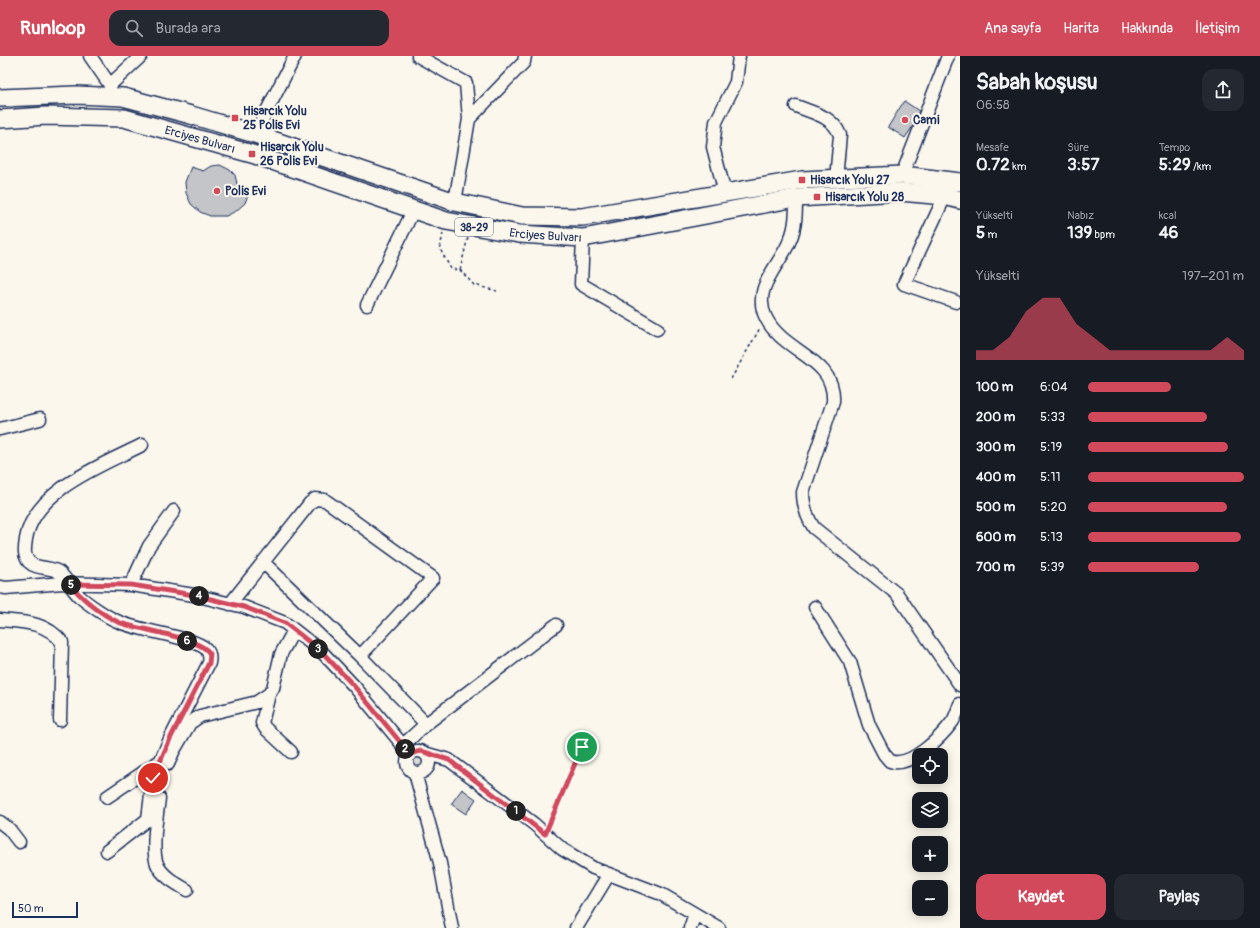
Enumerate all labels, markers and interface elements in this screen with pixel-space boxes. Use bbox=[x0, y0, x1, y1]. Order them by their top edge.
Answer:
search box bbox=[109, 10, 389, 46]
text: Runloop bbox=[20, 16, 85, 40]
icon: search bbox=[123, 17, 145, 39]
text: Burada ara bbox=[155, 19, 221, 38]
text: Ana sayfa bbox=[984, 20, 1041, 37]
text: Harita bbox=[1063, 20, 1099, 37]
text: Hakkında bbox=[1121, 20, 1173, 37]
text: İletişim bbox=[1195, 20, 1240, 37]
text: Sabah koşusu bbox=[976, 68, 1098, 96]
button: share bbox=[1202, 69, 1244, 111]
text: 06:58 bbox=[976, 97, 1010, 113]
place label: Hisarcık Yolu 25 Polis Evi bbox=[243, 104, 307, 133]
marker: Hisarcık Yolu 25 Polis Evi bbox=[230, 113, 240, 123]
place label: Cami bbox=[913, 113, 940, 128]
marker: Cami bbox=[900, 115, 910, 125]
street label: Erciyes Bulvarı bbox=[163, 123, 237, 157]
place label: Hisarcık Yolu 26 Polis Evi bbox=[260, 140, 324, 169]
text: Mesafe bbox=[976, 141, 1009, 154]
text: Süre bbox=[1067, 141, 1089, 154]
text: Tempo bbox=[1159, 141, 1190, 154]
marker: Hisarcık Yolu 26 Polis Evi bbox=[247, 149, 257, 159]
text: 0.72 bbox=[976, 154, 1010, 175]
text: 3:57 bbox=[1067, 154, 1100, 175]
text: 5:29 bbox=[1159, 154, 1191, 175]
text: km bbox=[1010, 160, 1027, 173]
text: /km bbox=[1191, 160, 1211, 173]
place label: Hisarcık Yolu 27 bbox=[810, 173, 890, 188]
marker: Hisarcık Yolu 27 bbox=[797, 175, 807, 185]
place label: Polis Evi bbox=[225, 184, 266, 199]
marker: Polis Evi bbox=[212, 186, 222, 196]
place label: Hisarcık Yolu 28 bbox=[825, 190, 904, 205]
marker: Hisarcık Yolu 28 bbox=[812, 192, 822, 202]
text: Yükselti bbox=[976, 209, 1013, 222]
text: Nabız bbox=[1067, 209, 1094, 222]
text: kcal bbox=[1159, 209, 1177, 222]
road number: 38-29 bbox=[455, 218, 493, 236]
text: 5 bbox=[976, 222, 985, 243]
text: 139 bbox=[1067, 222, 1092, 243]
text: 46 bbox=[1159, 222, 1178, 243]
street label: Erciyes Bulvarı bbox=[508, 225, 582, 246]
text: m bbox=[985, 228, 997, 241]
text: bpm bbox=[1092, 228, 1115, 241]
text: Yükselti bbox=[976, 268, 1019, 284]
text: 197–201 m bbox=[1182, 268, 1244, 284]
text: 100 m bbox=[976, 379, 1013, 395]
text: 6:04 bbox=[1040, 379, 1067, 395]
text: 200 m bbox=[976, 409, 1015, 425]
text: 5:33 bbox=[1040, 409, 1065, 425]
text: 300 m bbox=[976, 439, 1015, 455]
text: 5:19 bbox=[1040, 439, 1062, 455]
text: 400 m bbox=[976, 469, 1016, 485]
text: 5:11 bbox=[1040, 469, 1061, 485]
text: 500 m bbox=[976, 499, 1015, 515]
text: 5:20 bbox=[1040, 499, 1067, 515]
text: 600 m bbox=[976, 529, 1016, 545]
text: 5:13 bbox=[1040, 529, 1063, 545]
text: 700 m bbox=[976, 559, 1015, 575]
text: 5:39 bbox=[1040, 559, 1064, 575]
pin: 5 bbox=[61, 575, 81, 595]
text: 5 bbox=[68, 578, 74, 591]
pin: 4 bbox=[189, 586, 209, 606]
text: 4 bbox=[196, 589, 202, 602]
pin: 6 bbox=[177, 631, 197, 651]
text: 6 bbox=[184, 634, 190, 647]
pin: 3 bbox=[308, 639, 328, 659]
text: 3 bbox=[315, 642, 321, 655]
pin bbox=[565, 730, 599, 764]
icon: arrive bbox=[571, 736, 593, 758]
pin: 2 bbox=[395, 739, 415, 759]
text: 2 bbox=[402, 742, 408, 755]
map controls bbox=[912, 748, 948, 916]
button: locate bbox=[912, 748, 948, 784]
pin bbox=[136, 761, 170, 795]
icon: check bbox=[142, 767, 164, 789]
button: layers bbox=[912, 792, 948, 828]
pin: 1 bbox=[506, 801, 526, 821]
text: 1 bbox=[514, 804, 518, 817]
button: + bbox=[912, 836, 948, 872]
button: Kaydet bbox=[976, 874, 1106, 920]
button: Paylaş bbox=[1114, 874, 1244, 920]
button: − bbox=[912, 880, 948, 916]
scale bar bbox=[12, 900, 78, 919]
text: 50 m bbox=[18, 902, 44, 915]

